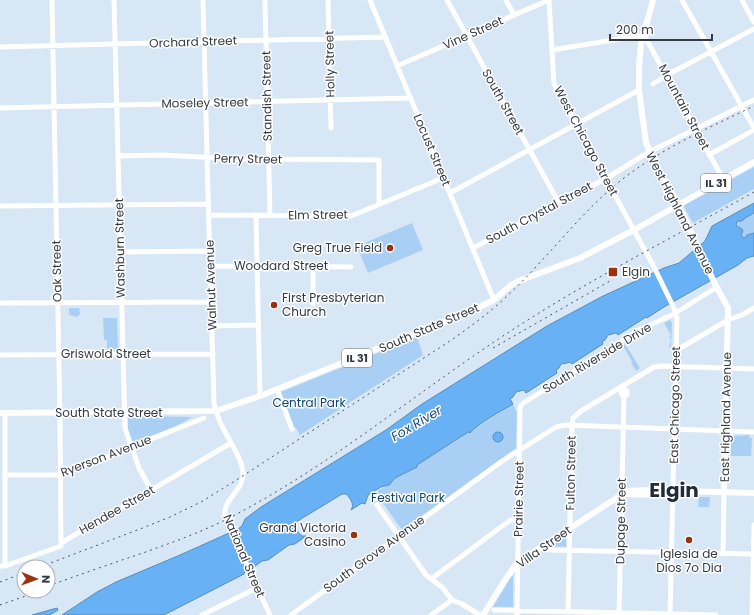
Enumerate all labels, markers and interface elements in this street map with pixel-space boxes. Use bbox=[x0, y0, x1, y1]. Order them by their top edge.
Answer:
street label: Vine Street bbox=[440, 12, 506, 53]
scale bar bbox=[610, 16, 712, 42]
text: 200 m bbox=[616, 21, 654, 38]
street label: Holly Street bbox=[320, 30, 339, 98]
street label: Orchard Street bbox=[149, 31, 237, 52]
street label: Standish Street bbox=[257, 51, 276, 141]
street label: Mountain Street bbox=[655, 61, 714, 153]
street label: South Street bbox=[478, 66, 529, 138]
street label: West Chicago Street bbox=[550, 83, 623, 199]
street label: Moseley Street bbox=[161, 93, 249, 112]
street label: Locust Street bbox=[410, 111, 455, 188]
street label: Perry Street bbox=[214, 149, 282, 168]
street label: West Highland Avenue bbox=[642, 149, 719, 277]
road number: IL 31 bbox=[701, 174, 731, 192]
street label: South Crystal Street bbox=[483, 177, 595, 248]
street label: Washburn Street bbox=[110, 198, 129, 298]
street label: Elm Street bbox=[288, 205, 348, 224]
street label: Walnut Avenue bbox=[200, 239, 221, 331]
place label: Greg True Field bbox=[293, 239, 382, 256]
street label: Oak Street bbox=[47, 240, 66, 302]
marker: Greg True Field bbox=[385, 243, 395, 253]
street label: Woodard Street bbox=[234, 257, 328, 274]
place label: Elgin bbox=[622, 263, 650, 280]
marker: Elgin bbox=[607, 266, 619, 278]
place label: First Presbyterian Church bbox=[282, 289, 384, 320]
street label: South State Street bbox=[376, 299, 482, 356]
marker: First Presbyterian Church bbox=[269, 300, 279, 310]
street label: South Riverside Drive bbox=[539, 318, 655, 397]
street label: Griswold Street bbox=[61, 345, 151, 362]
street label: East Chicago Street bbox=[665, 346, 684, 464]
road number: IL 31 bbox=[342, 349, 372, 367]
street label: East Highland Avenue bbox=[716, 352, 735, 482]
park label: Central Park bbox=[272, 394, 346, 411]
water label: Fox River bbox=[387, 400, 446, 446]
street label: South State Street bbox=[55, 404, 163, 421]
street label: Ryerson Avenue bbox=[58, 430, 154, 481]
street label: Fulton Street bbox=[561, 435, 580, 511]
street label: Prairie Street bbox=[509, 461, 528, 537]
district label: Elgin bbox=[649, 476, 699, 504]
street label: Dupage Street bbox=[611, 478, 630, 564]
street label: Hendee Street bbox=[76, 481, 158, 538]
park label: Festival Park bbox=[371, 489, 446, 506]
street label: South Grove Avenue bbox=[320, 511, 428, 596]
street label: National Street bbox=[219, 512, 270, 600]
place label: Grand Victoria Casino bbox=[259, 519, 346, 550]
street label: Villa Street bbox=[513, 521, 575, 572]
marker: Grand Victoria Casino bbox=[349, 530, 359, 540]
marker: Iglesia de Dios 7o Dia bbox=[684, 535, 694, 545]
place label: Iglesia de Dios 7o Dia bbox=[656, 545, 722, 576]
north arrow bbox=[16, 559, 56, 599]
text: N bbox=[38, 575, 54, 583]

